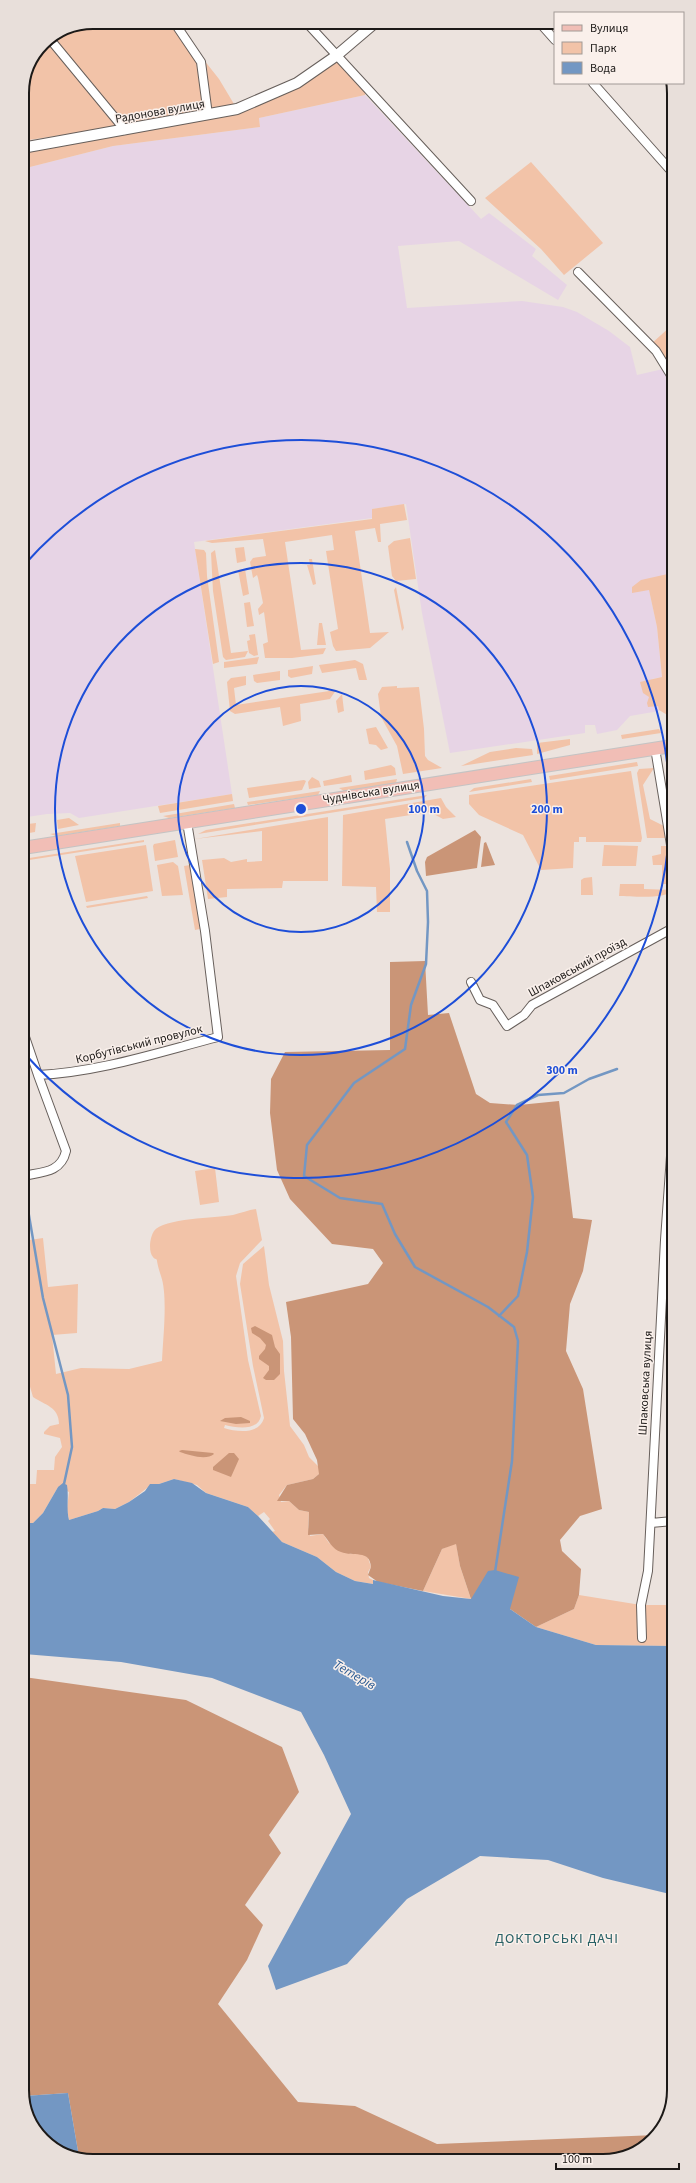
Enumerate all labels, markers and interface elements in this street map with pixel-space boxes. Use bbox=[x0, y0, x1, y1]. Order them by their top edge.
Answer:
legend bbox=[554, 12, 684, 84]
text: Вулиця bbox=[590, 20, 628, 37]
text: Парк bbox=[590, 40, 616, 57]
text: Вода bbox=[590, 60, 616, 77]
street label: Радонова вулиця bbox=[114, 95, 206, 128]
street label: Чуднівська вулиця bbox=[321, 776, 421, 809]
text: 100 m bbox=[408, 801, 440, 818]
text: 200 m bbox=[531, 801, 563, 818]
centre of rings bbox=[294, 802, 308, 816]
street label: Шпаковський проїзд bbox=[525, 933, 630, 1001]
street label: Корбутівський провулок bbox=[74, 1020, 204, 1068]
text: 300 m bbox=[546, 1062, 578, 1079]
street label: Шпаковська вулиця bbox=[634, 1330, 657, 1436]
water label: Тетерів bbox=[330, 1656, 379, 1694]
district label: ДОКТОРСЬКІ ДАЧІ bbox=[495, 1929, 619, 1949]
scale bar bbox=[556, 2145, 679, 2171]
text: 100 m bbox=[562, 2151, 592, 2168]

